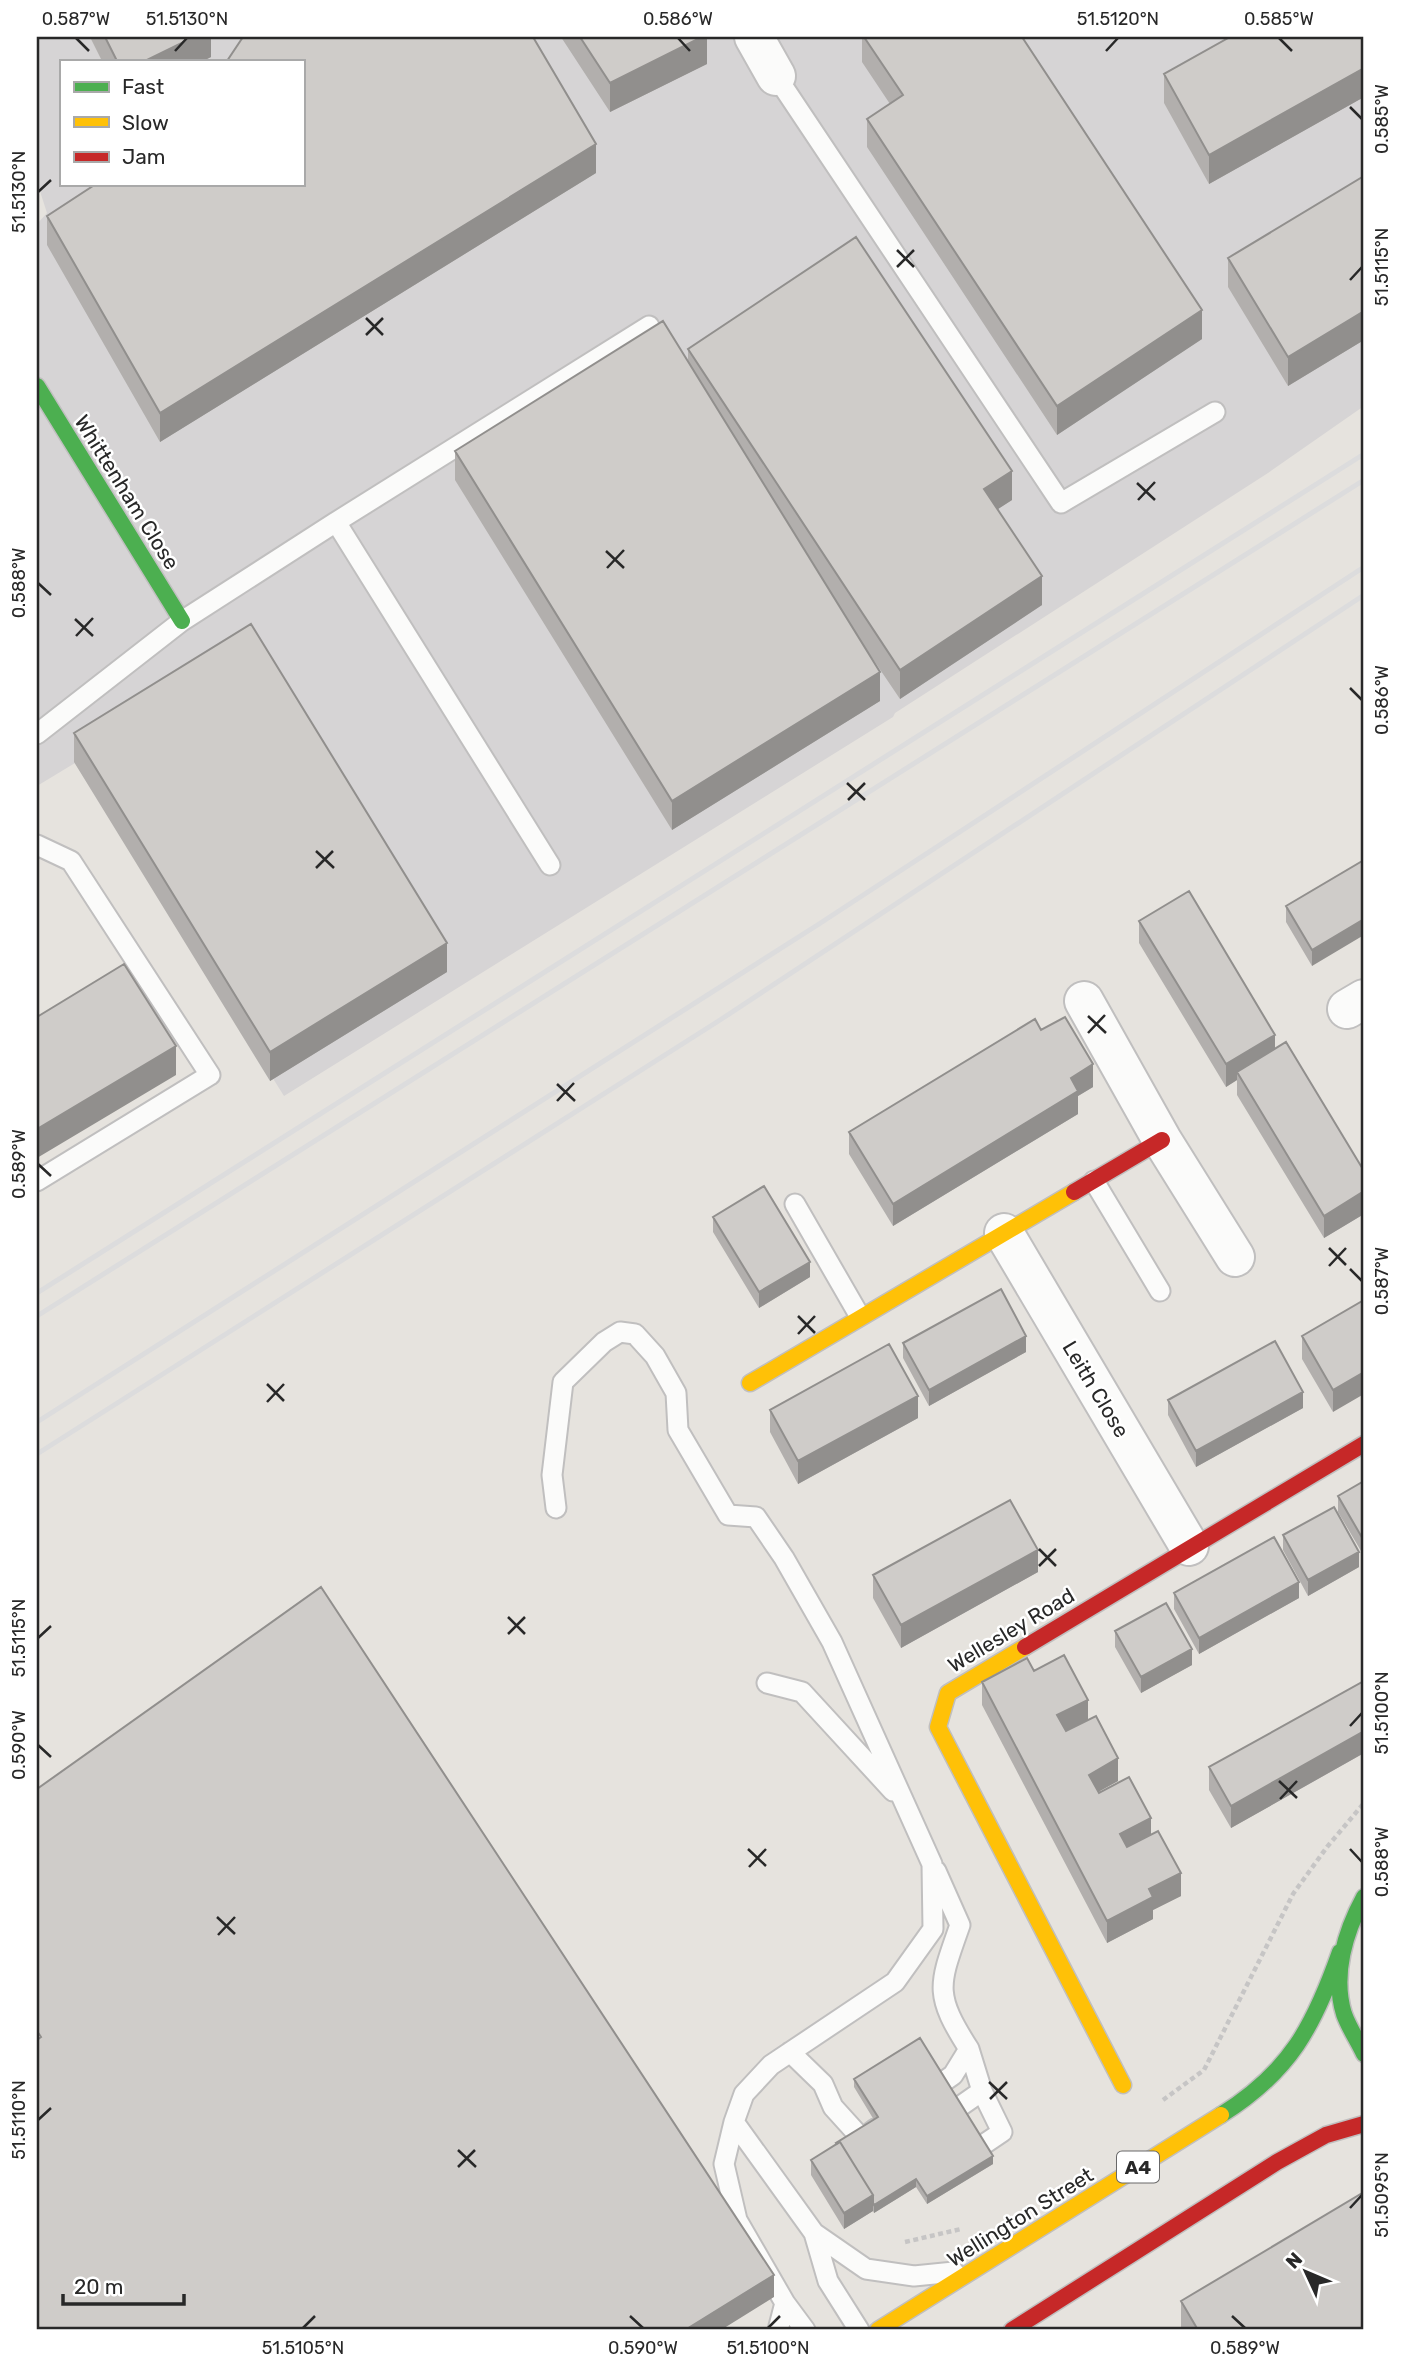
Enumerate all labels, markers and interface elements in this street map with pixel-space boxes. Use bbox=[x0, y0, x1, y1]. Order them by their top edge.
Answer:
text: 0.587°W bbox=[42, 8, 110, 30]
text: 51.5130°N bbox=[146, 8, 228, 30]
text: 0.586°W bbox=[643, 8, 713, 30]
text: 51.5120°N bbox=[1077, 8, 1159, 30]
text: 0.585°W bbox=[1244, 8, 1314, 30]
legend bbox=[60, 60, 304, 186]
text: Fast bbox=[122, 74, 164, 99]
text: 0.585°W bbox=[1371, 84, 1393, 154]
text: Slow bbox=[122, 110, 169, 135]
text: Jam bbox=[122, 144, 166, 169]
text: 51.5130°N bbox=[8, 151, 30, 233]
text: 51.5115°N bbox=[1371, 228, 1393, 306]
street label: Whittenham Close bbox=[69, 410, 185, 574]
text: 0.588°W bbox=[8, 548, 30, 618]
text: 0.586°W bbox=[1371, 665, 1393, 735]
text: 0.589°W bbox=[8, 1129, 30, 1199]
text: 0.587°W bbox=[1371, 1247, 1393, 1315]
street label: Leith Close bbox=[1057, 1336, 1135, 1442]
street label: Wellesley Road bbox=[943, 1582, 1079, 1678]
text: 51.5115°N bbox=[8, 1599, 30, 1677]
text: 51.5100°N bbox=[1371, 1671, 1393, 1755]
text: 0.590°W bbox=[8, 1710, 30, 1780]
text: 0.588°W bbox=[1371, 1827, 1393, 1897]
text: 51.5110°N bbox=[8, 2080, 30, 2160]
road number: A4 bbox=[1117, 2152, 1159, 2182]
text: 51.5095°N bbox=[1371, 2152, 1393, 2238]
street label: Wellington Street bbox=[942, 2162, 1098, 2272]
north arrow bbox=[1272, 2238, 1342, 2308]
text: N bbox=[1281, 2248, 1307, 2273]
scale bar bbox=[63, 2262, 184, 2306]
text: 20 m bbox=[74, 2274, 123, 2299]
text: 51.5105°N bbox=[262, 2337, 344, 2359]
text: 0.590°W bbox=[608, 2337, 678, 2359]
text: 51.5100°N bbox=[726, 2337, 810, 2359]
text: 0.589°W bbox=[1210, 2337, 1280, 2359]

